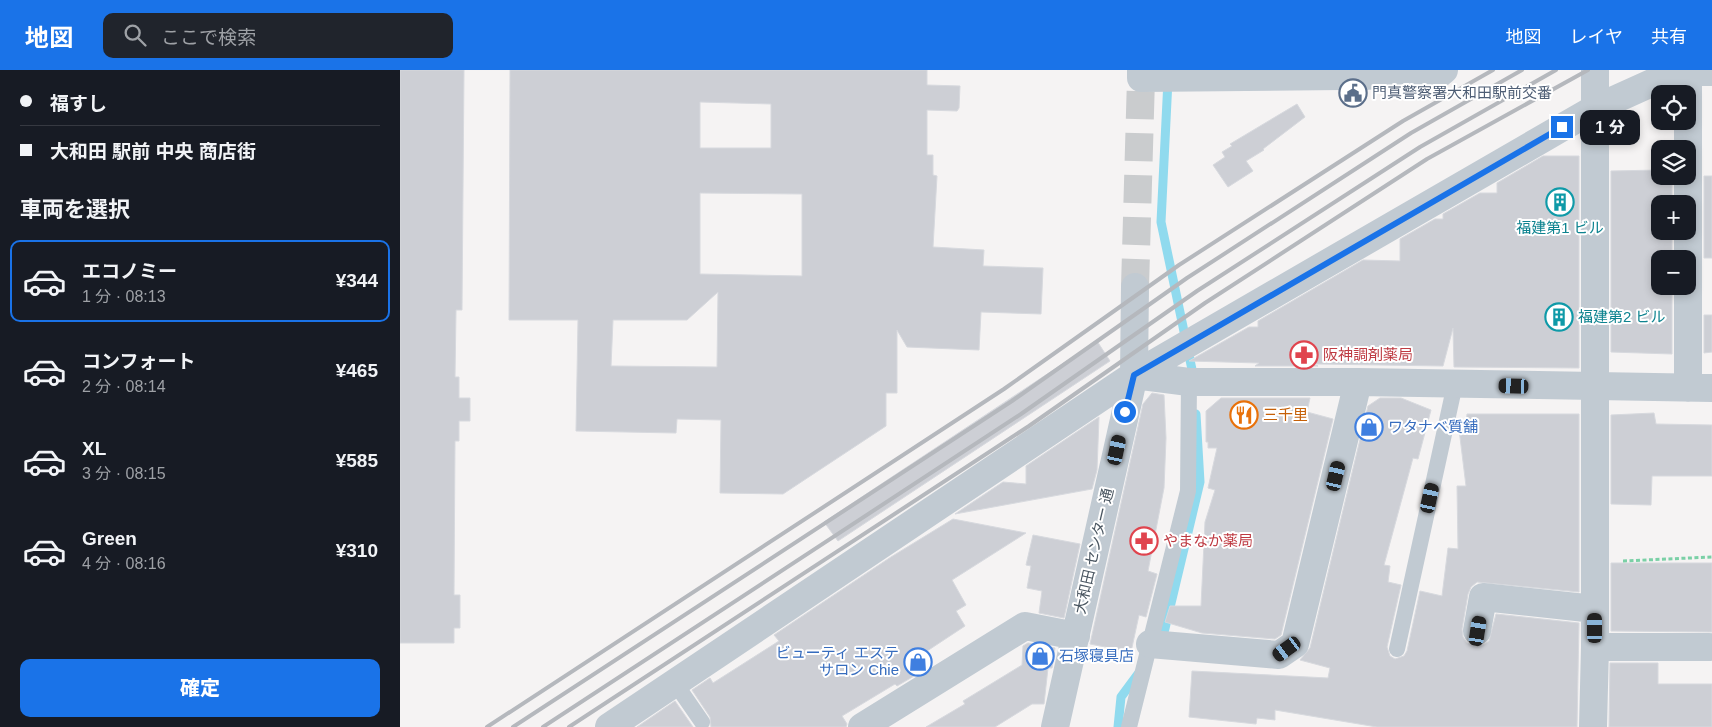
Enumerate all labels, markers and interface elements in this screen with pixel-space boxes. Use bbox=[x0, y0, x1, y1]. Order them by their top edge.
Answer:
search box bbox=[103, 13, 453, 58]
icon: search bbox=[121, 21, 149, 49]
text: 地図 bbox=[25, 24, 73, 51]
text: ここで検索 bbox=[161, 27, 256, 48]
text: 地図 bbox=[1506, 27, 1542, 47]
text: レイヤ bbox=[1570, 27, 1623, 47]
text: 共有 bbox=[1651, 27, 1687, 47]
public building icon: 門真警察署大和田駅前交番 bbox=[1338, 78, 1368, 108]
place label: 門真警察署大和田駅前交番 bbox=[1372, 84, 1552, 101]
map controls bbox=[1651, 85, 1696, 295]
button: locate bbox=[1651, 85, 1696, 130]
text: 福すし bbox=[50, 93, 107, 114]
callout: 1 分 bbox=[1580, 110, 1640, 144]
route end bbox=[1551, 116, 1573, 138]
text: 1 分 bbox=[1595, 119, 1625, 136]
button: layers bbox=[1651, 140, 1696, 185]
text: 大和田 駅前 中央 商店街 bbox=[50, 141, 256, 162]
building icon: 福建第1 ビル bbox=[1545, 187, 1575, 217]
button: + bbox=[1651, 195, 1696, 240]
text: 車両を選択 bbox=[20, 197, 130, 222]
place label: 福建第1 ビル bbox=[1516, 219, 1604, 236]
button: − bbox=[1651, 250, 1696, 295]
icon: car bbox=[22, 259, 67, 304]
text: エコノミー bbox=[82, 261, 177, 282]
text: ¥344 bbox=[336, 270, 378, 291]
text: 1 分 · 08:13 bbox=[82, 288, 166, 305]
building icon: 福建第2 ビル bbox=[1544, 302, 1574, 332]
place label: 福建第2 ビル bbox=[1578, 308, 1666, 325]
pharmacy icon: 阪神調剤薬局 bbox=[1289, 340, 1319, 370]
place label: 阪神調剤薬局 bbox=[1323, 346, 1413, 363]
icon: car bbox=[22, 349, 67, 394]
text: コンフォート bbox=[82, 351, 195, 372]
text: ¥465 bbox=[336, 360, 378, 381]
text: 2 分 · 08:14 bbox=[82, 378, 166, 395]
car bbox=[1498, 378, 1529, 394]
restaurant icon: 三千里 bbox=[1229, 400, 1259, 430]
route start bbox=[1114, 401, 1136, 423]
place label: 三千里 bbox=[1263, 406, 1308, 423]
shop icon: ワタナベ質舗 bbox=[1354, 412, 1384, 442]
place label: ワタナベ質舗 bbox=[1388, 418, 1478, 435]
car bbox=[1106, 434, 1127, 466]
text: XL bbox=[82, 438, 106, 459]
icon: car bbox=[22, 439, 67, 484]
text: ¥585 bbox=[336, 450, 378, 471]
car bbox=[1325, 460, 1346, 492]
text: 3 分 · 08:15 bbox=[82, 465, 166, 482]
car bbox=[1419, 482, 1440, 514]
street label: 大和田 センター 通 bbox=[1071, 486, 1116, 615]
pharmacy icon: やまなか薬局 bbox=[1129, 526, 1159, 556]
text: Green bbox=[82, 528, 137, 549]
icon: car bbox=[22, 529, 67, 574]
place label: やまなか薬局 bbox=[1163, 532, 1253, 549]
text: ¥310 bbox=[336, 540, 378, 561]
text: 4 分 · 08:16 bbox=[82, 555, 166, 572]
car bbox=[1587, 613, 1602, 643]
car bbox=[1468, 615, 1487, 647]
car bbox=[1270, 634, 1303, 664]
shop icon: 石塚寝具店 bbox=[1025, 641, 1055, 671]
place label: ビューティ エステ サロン Chie bbox=[776, 644, 899, 678]
shop icon: ビューティ エステ サロン Chie bbox=[903, 647, 933, 677]
place label: 石塚寝具店 bbox=[1059, 647, 1134, 664]
button: 確定 bbox=[20, 659, 380, 717]

